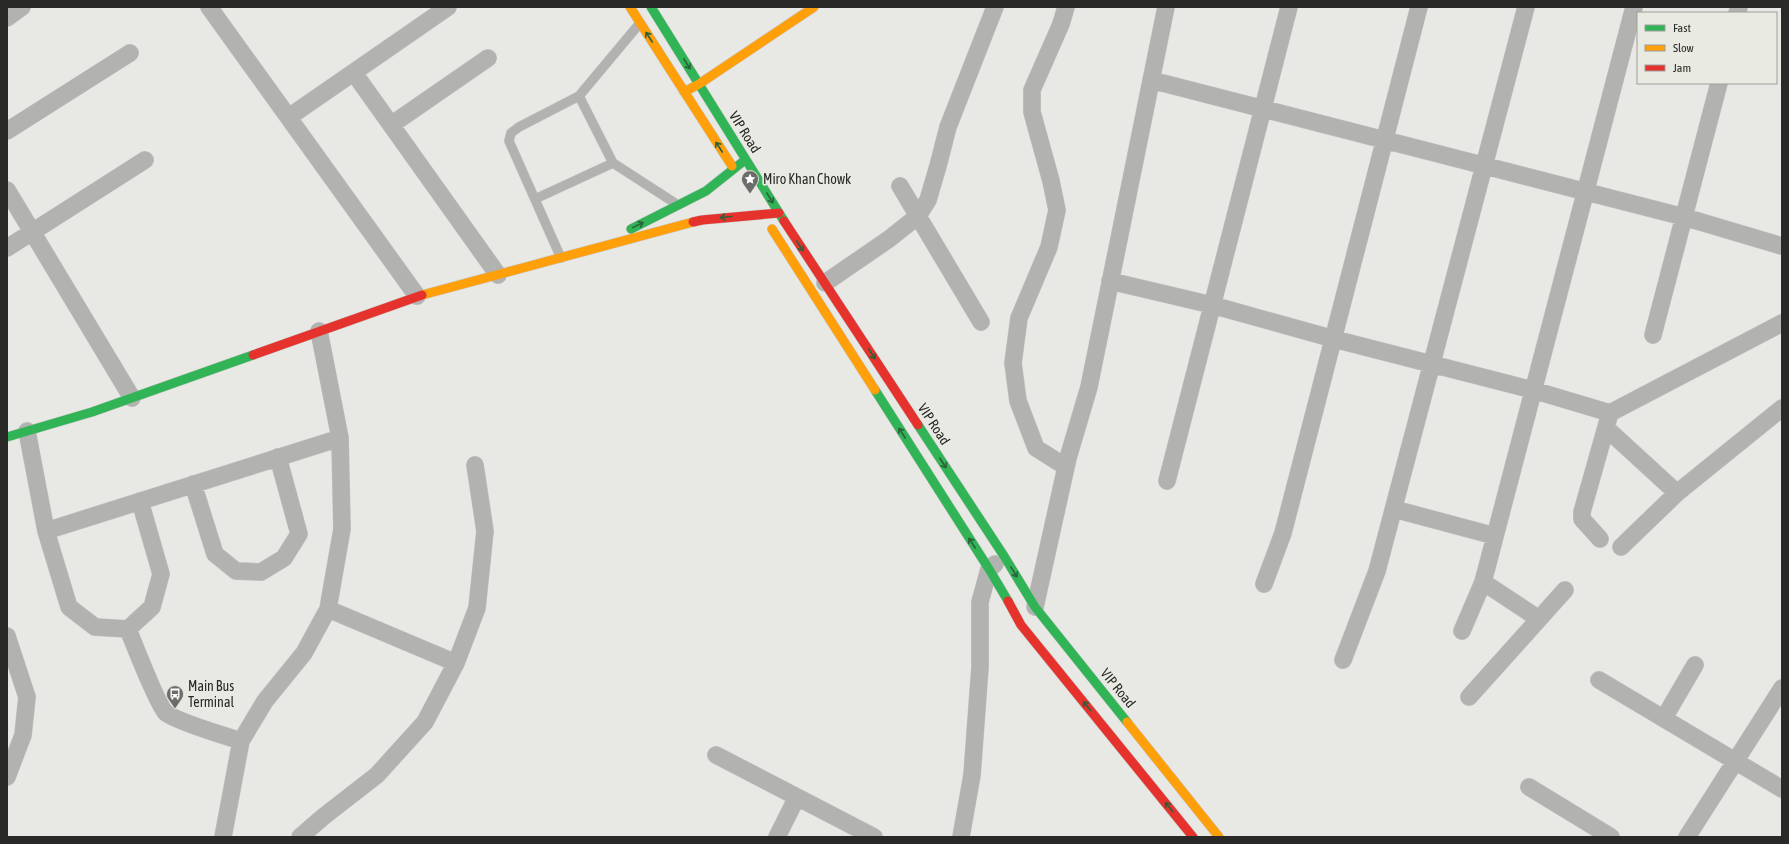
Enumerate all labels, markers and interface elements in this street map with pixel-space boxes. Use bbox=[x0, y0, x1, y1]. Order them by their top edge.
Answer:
legend bbox=[1637, 12, 1777, 84]
text: Fast bbox=[1673, 21, 1691, 35]
one-way arrow bbox=[645, 32, 653, 43]
text: Slow bbox=[1673, 41, 1694, 55]
one-way arrow bbox=[683, 58, 691, 70]
text: Jam bbox=[1673, 61, 1691, 75]
street label: VIP Road bbox=[726, 108, 764, 156]
one-way arrow bbox=[715, 142, 723, 153]
place icon: Miro Khan Chowk bbox=[740, 169, 760, 194]
place label: Miro Khan Chowk bbox=[763, 171, 851, 187]
one-way arrow bbox=[765, 193, 774, 204]
one-way arrow bbox=[720, 214, 733, 221]
one-way arrow bbox=[632, 221, 644, 228]
one-way arrow bbox=[797, 240, 805, 252]
one-way arrow bbox=[868, 349, 876, 360]
street label: VIP Road bbox=[915, 400, 953, 448]
one-way arrow bbox=[897, 427, 905, 439]
one-way arrow bbox=[939, 457, 947, 468]
one-way arrow bbox=[967, 537, 975, 549]
one-way arrow bbox=[1011, 566, 1019, 578]
street label: VIP Road bbox=[1097, 665, 1139, 711]
place label: Main Bus Terminal bbox=[188, 678, 234, 710]
bus stop icon: Main Bus Terminal bbox=[165, 684, 185, 709]
one-way arrow bbox=[1082, 700, 1091, 711]
one-way arrow bbox=[1164, 801, 1173, 812]

